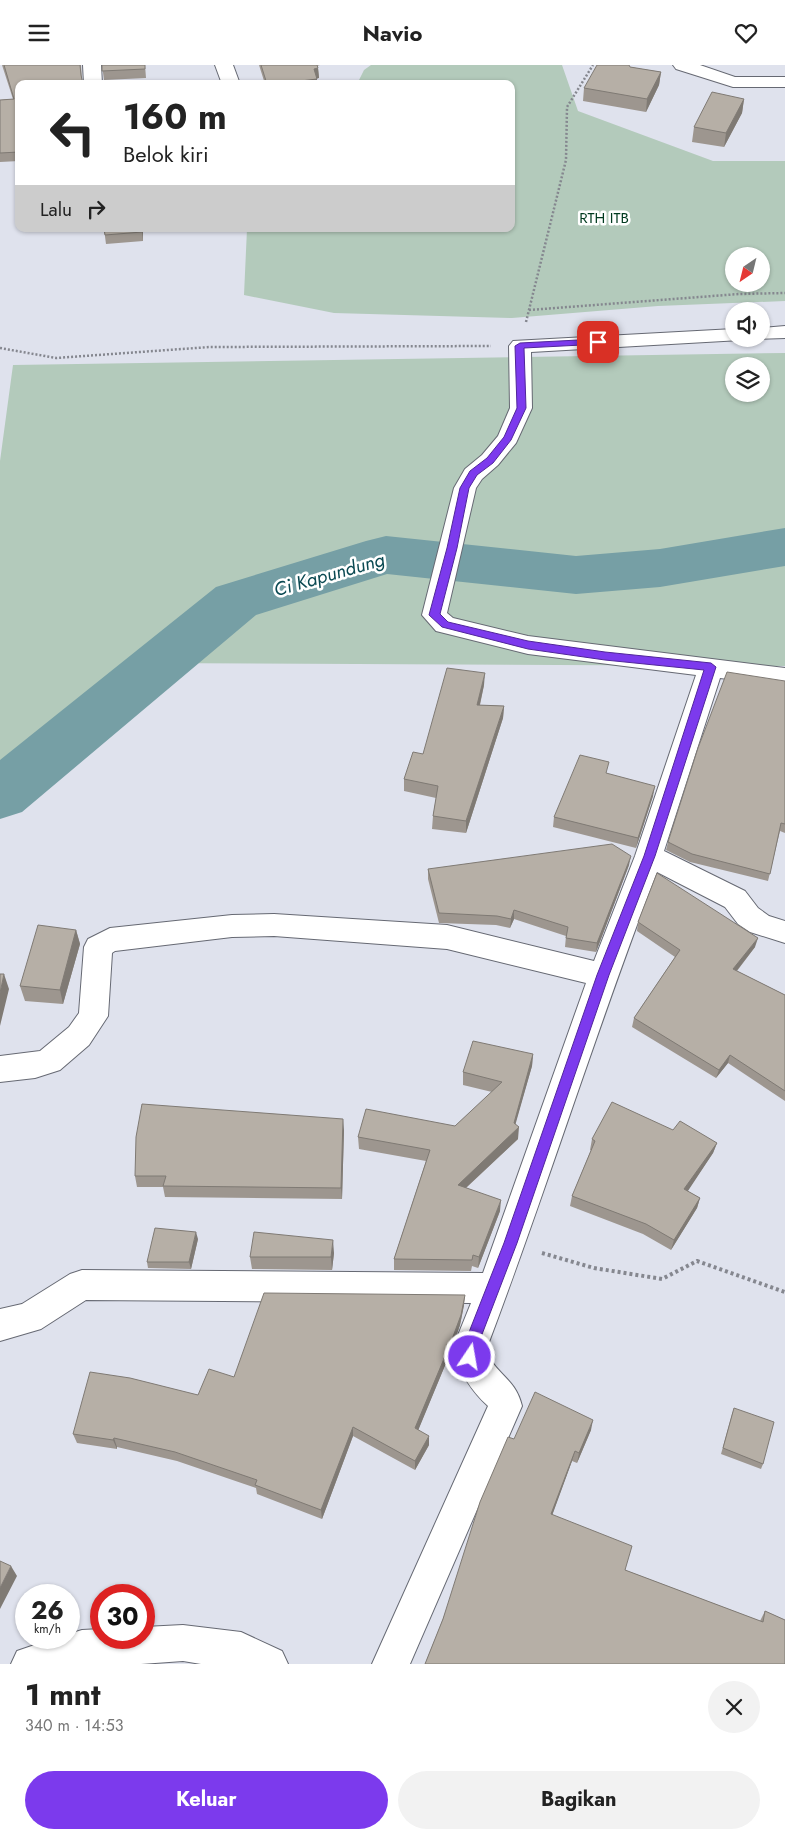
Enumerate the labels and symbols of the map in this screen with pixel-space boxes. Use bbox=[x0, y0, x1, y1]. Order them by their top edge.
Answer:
park label: RTH ITB bbox=[579, 207, 629, 229]
north arrow bbox=[725, 247, 770, 293]
pin bbox=[577, 321, 619, 363]
water label: Ci Kapundung bbox=[270, 546, 388, 603]
position arrow bbox=[443, 1330, 495, 1382]
speed limit sign: 30 bbox=[90, 1584, 155, 1649]

